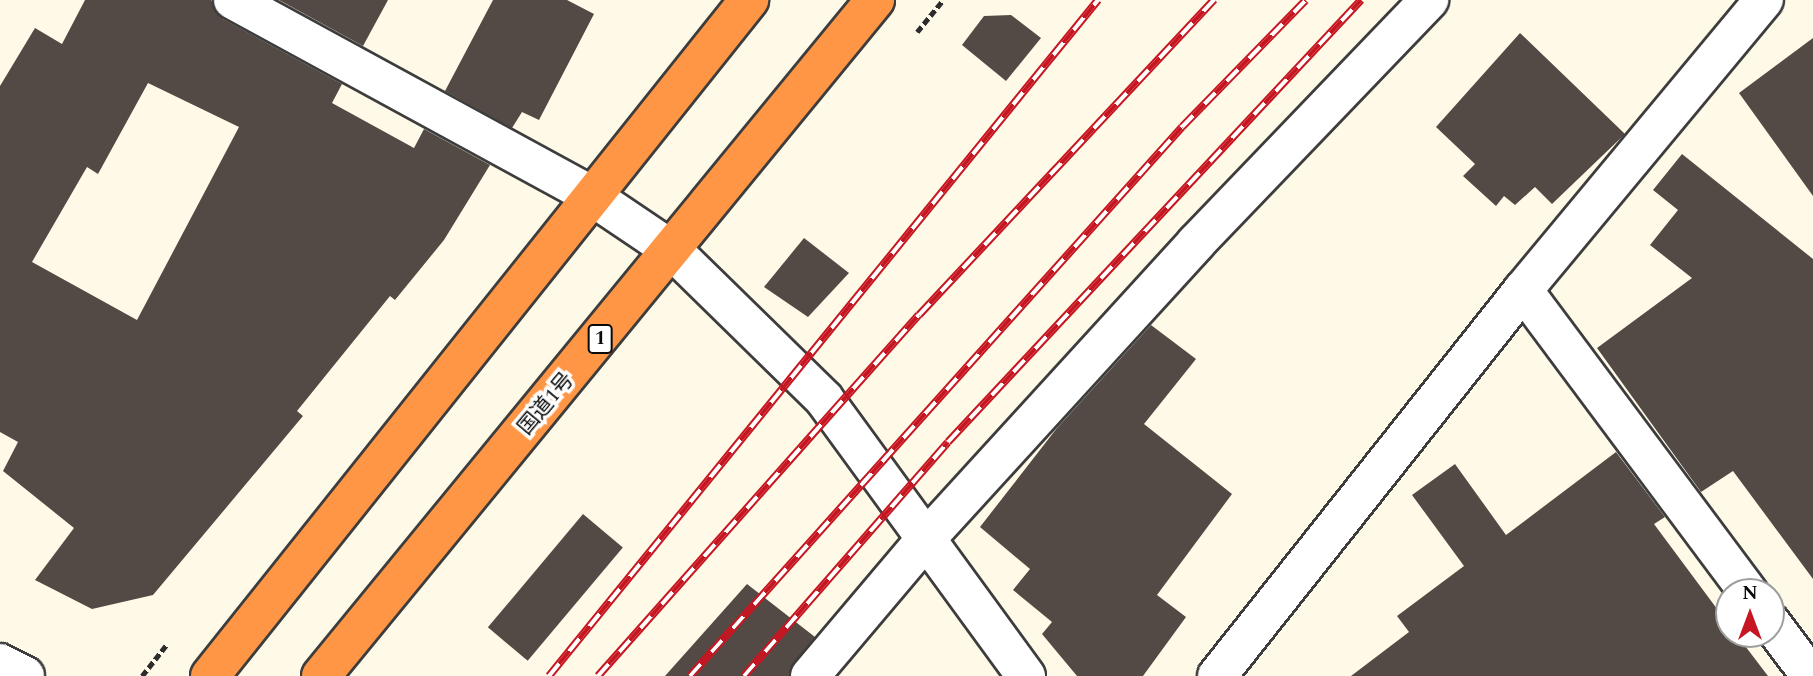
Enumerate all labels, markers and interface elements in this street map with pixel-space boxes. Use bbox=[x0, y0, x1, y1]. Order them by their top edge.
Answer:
road number: 1 bbox=[586, 324, 614, 354]
street label: 国道1号 bbox=[513, 368, 579, 440]
north arrow bbox=[1715, 578, 1785, 648]
text: N bbox=[1742, 579, 1758, 608]

